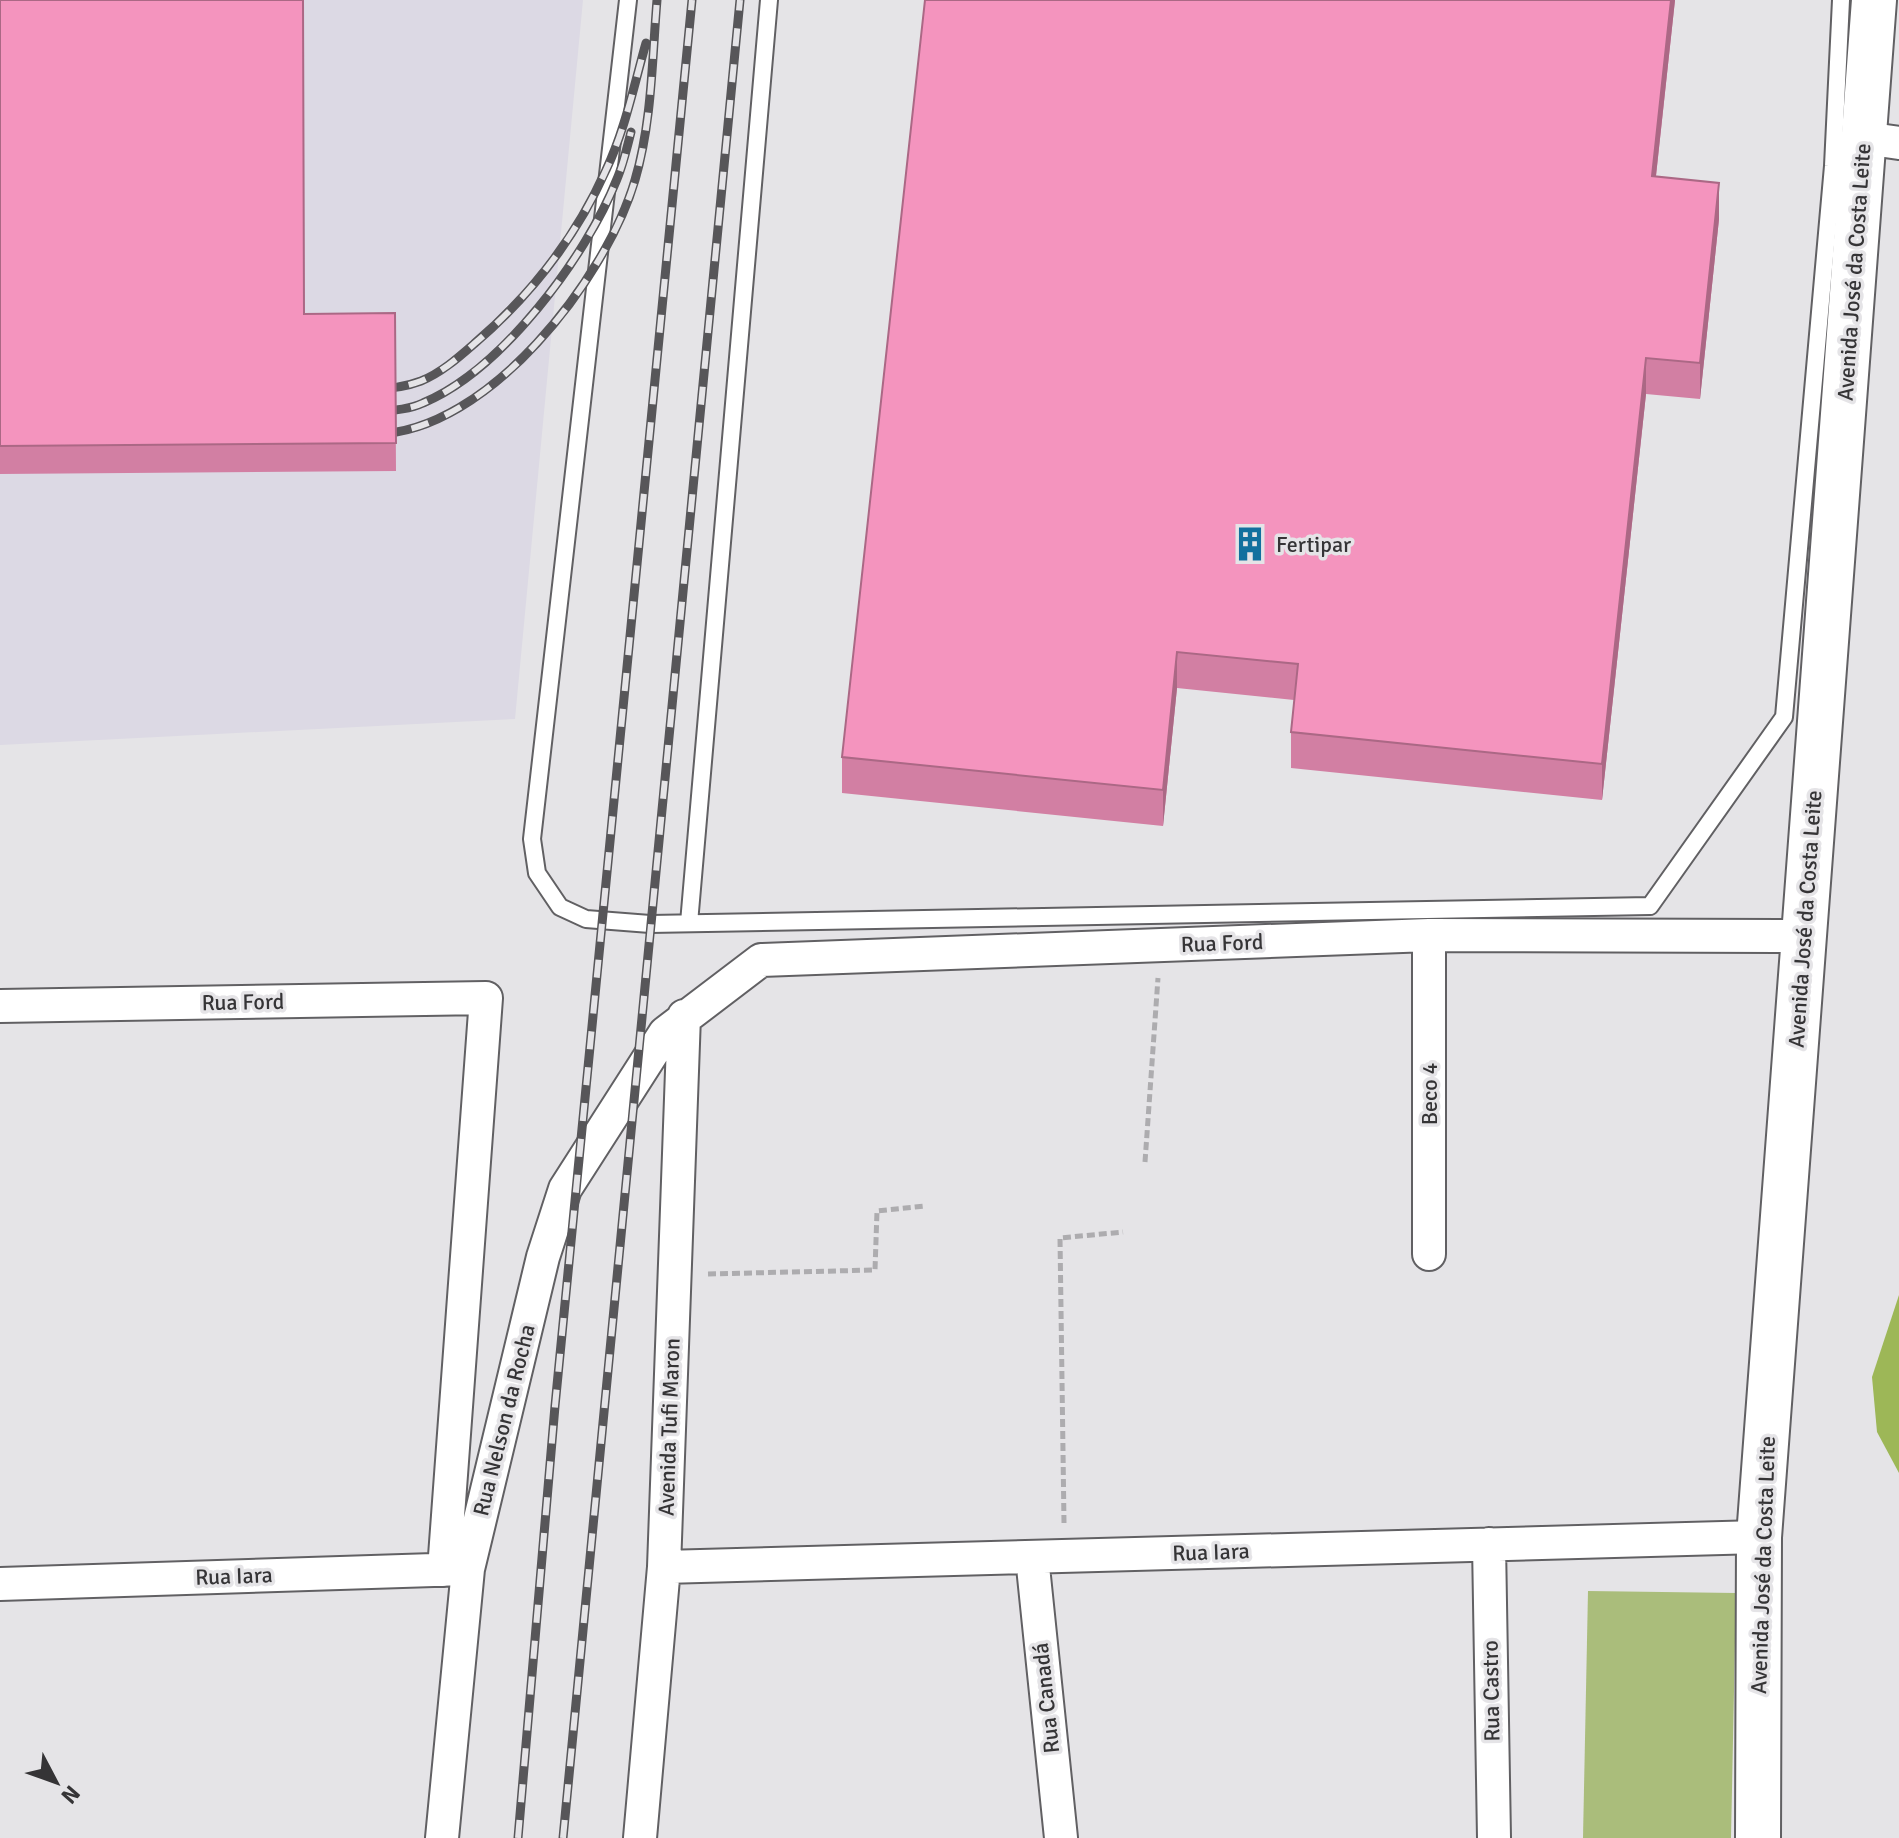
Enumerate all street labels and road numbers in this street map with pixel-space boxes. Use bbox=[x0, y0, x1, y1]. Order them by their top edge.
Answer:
street label: Avenida José da Costa Leite bbox=[1832, 142, 1876, 402]
street label: Avenida José da Costa Leite bbox=[1783, 789, 1827, 1049]
street label: Rua Ford bbox=[1180, 928, 1264, 958]
street label: Rua Ford bbox=[201, 988, 285, 1016]
street label: Beco 4 bbox=[1416, 1063, 1443, 1125]
street label: Rua Nelson da Rocha bbox=[467, 1321, 541, 1519]
street label: Avenida Tufi Maron bbox=[652, 1338, 686, 1516]
street label: Avenida José da Costa Leite bbox=[1745, 1436, 1781, 1694]
street label: Rua Iara bbox=[1172, 1537, 1250, 1567]
street label: Rua Iara bbox=[195, 1561, 273, 1591]
street label: Rua Castro bbox=[1477, 1640, 1505, 1742]
street label: Rua Canadá bbox=[1027, 1641, 1065, 1755]

